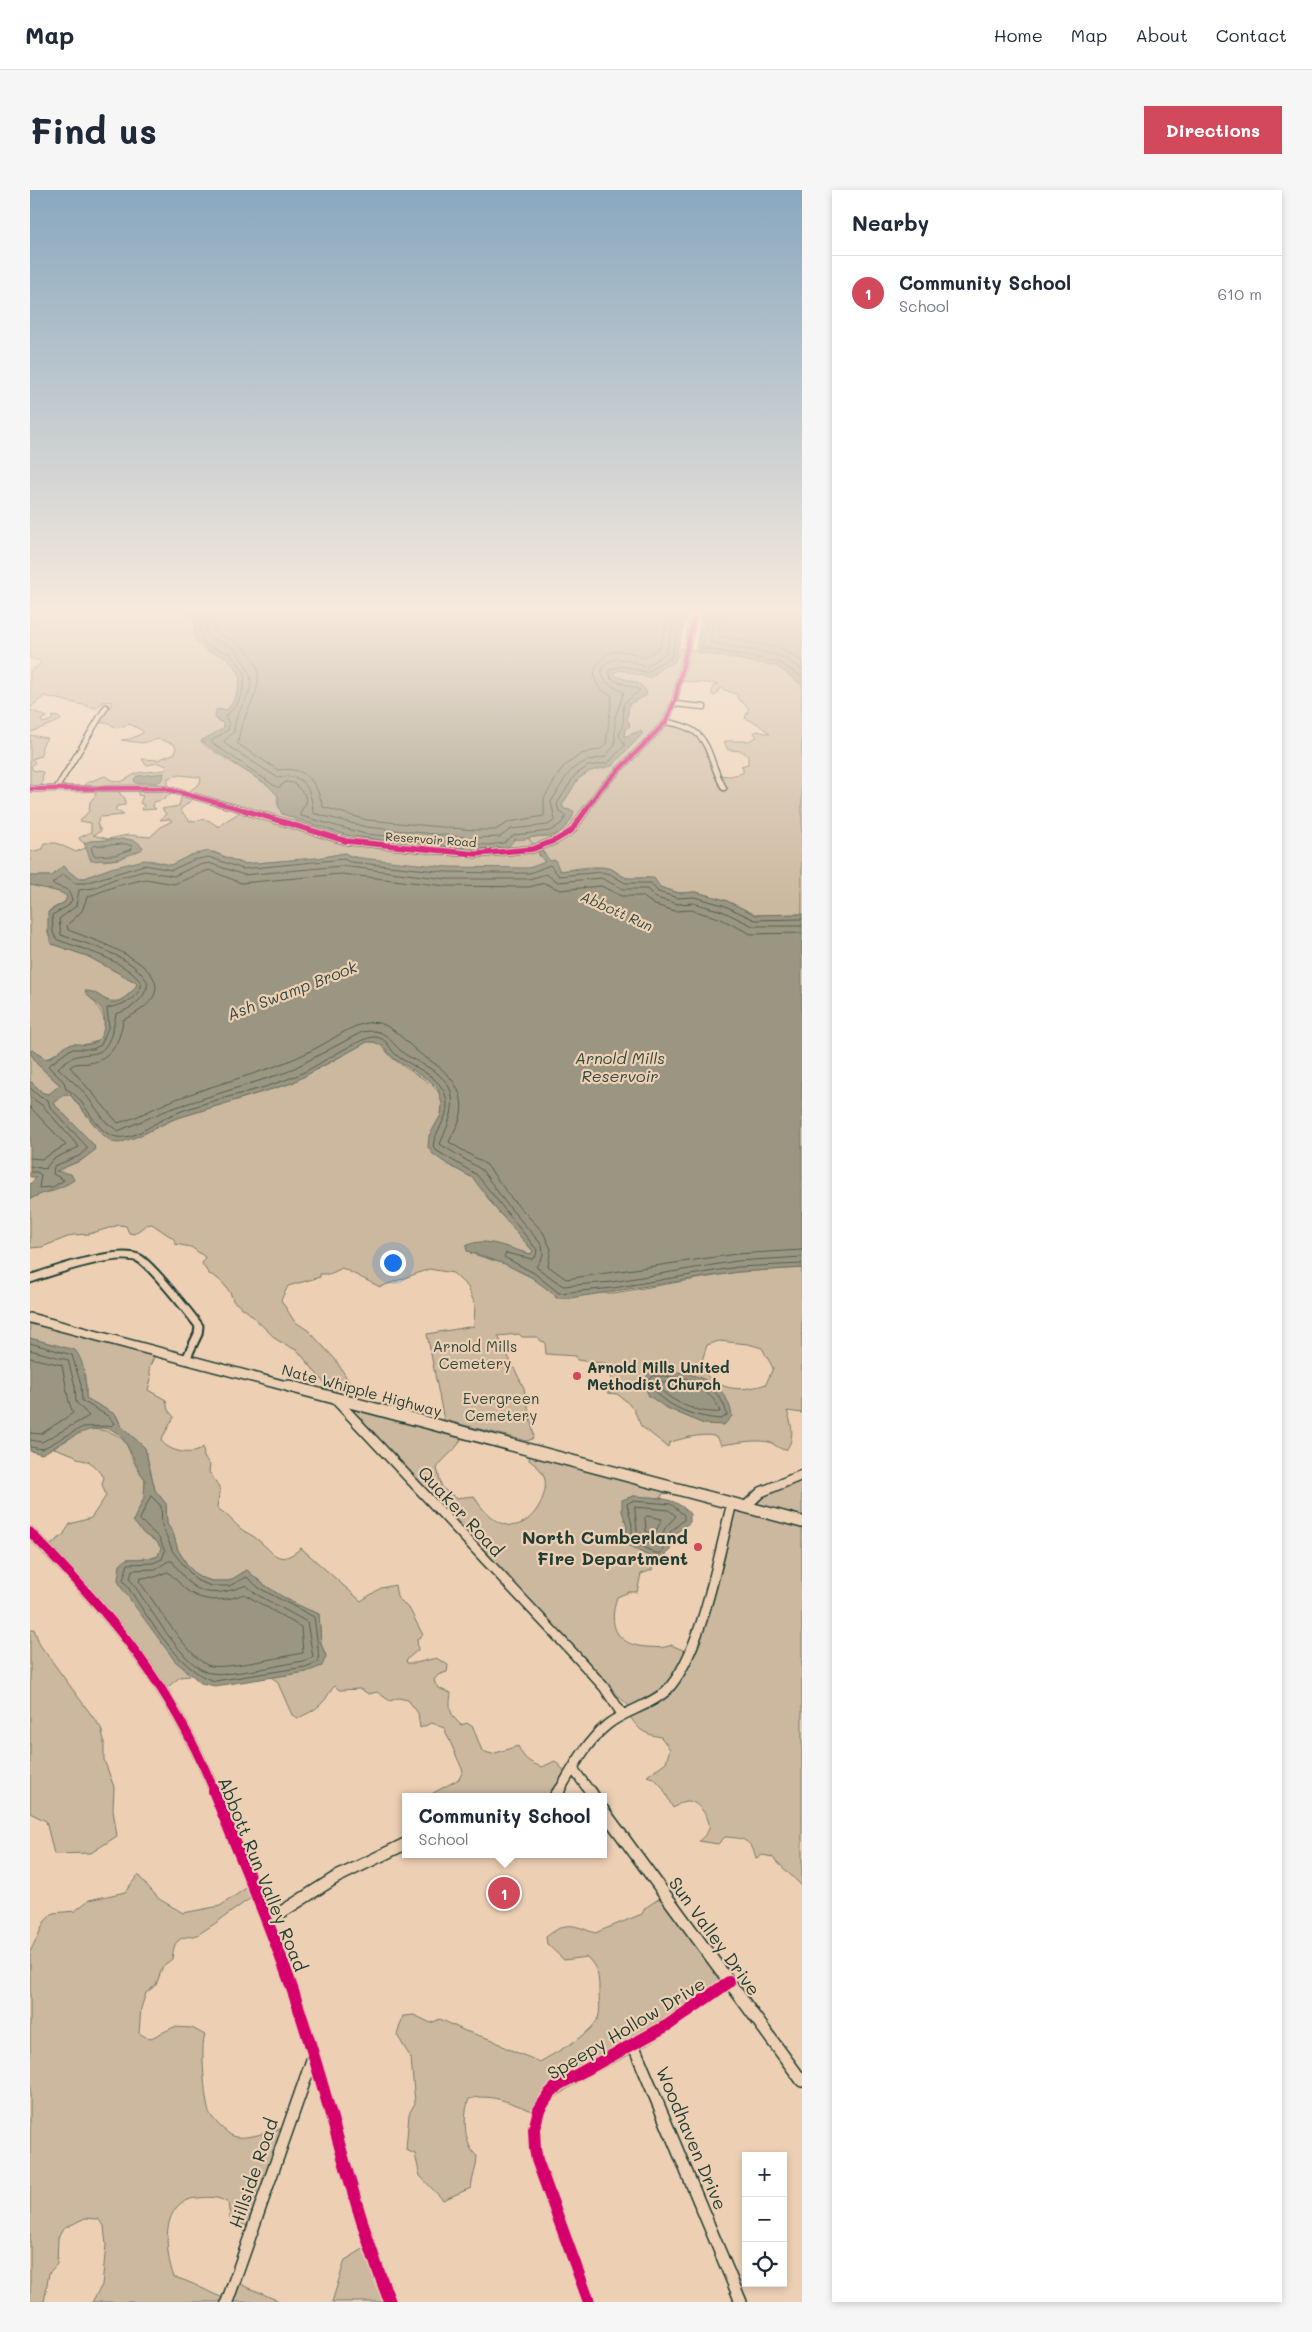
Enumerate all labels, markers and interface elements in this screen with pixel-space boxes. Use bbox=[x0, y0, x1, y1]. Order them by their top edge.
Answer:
text: Map bbox=[25, 19, 74, 50]
text: Home bbox=[994, 23, 1043, 47]
text: Map bbox=[1071, 23, 1107, 47]
text: About bbox=[1135, 23, 1188, 47]
text: Contact bbox=[1216, 23, 1287, 47]
button: Directions bbox=[1144, 106, 1282, 154]
text: Find us bbox=[30, 107, 157, 153]
text: Nearby bbox=[852, 209, 929, 236]
text: Community School bbox=[899, 270, 1071, 295]
text: 1 bbox=[864, 283, 872, 304]
text: 610 m bbox=[1217, 283, 1262, 304]
text: School bbox=[899, 295, 949, 316]
street label: Reservoir Road bbox=[385, 828, 477, 850]
water label: Abbott Run bbox=[578, 887, 656, 935]
water label: Ash Swamp Brook bbox=[224, 955, 360, 1024]
water label: Arnold Mills Reservoir bbox=[575, 1047, 665, 1086]
your location bbox=[380, 1250, 406, 1276]
park label: Arnold Mills Cemetery bbox=[433, 1336, 517, 1373]
place label: Arnold Mills United Methodist Church bbox=[587, 1357, 730, 1394]
street label: Nate Whipple Highway bbox=[280, 1359, 444, 1421]
marker: Arnold Mills United Methodist Church bbox=[571, 1370, 583, 1382]
park label: Evergreen Cemetery bbox=[463, 1388, 539, 1425]
street label: Quaker Road bbox=[413, 1461, 509, 1561]
place label: North Cumberland Fire Department bbox=[522, 1525, 688, 1570]
marker: North Cumberland Fire Department bbox=[692, 1541, 704, 1553]
street label: Abbott Run Valley Road bbox=[213, 1773, 313, 1975]
popup bbox=[402, 1793, 607, 1858]
text: Community School bbox=[418, 1803, 591, 1828]
text: School bbox=[418, 1828, 469, 1849]
street label: Sun Valley Drive bbox=[664, 1872, 766, 2000]
pin: 1 bbox=[488, 1874, 520, 1912]
street label: Speepy Hollow Drive bbox=[543, 1971, 709, 2085]
street label: Woodhaven Drive bbox=[651, 2062, 733, 2214]
street label: Hillside Road bbox=[223, 2115, 283, 2231]
map controls bbox=[742, 2152, 787, 2287]
button: + bbox=[742, 2152, 787, 2197]
button: − bbox=[742, 2197, 787, 2242]
button: locate bbox=[742, 2242, 787, 2287]

